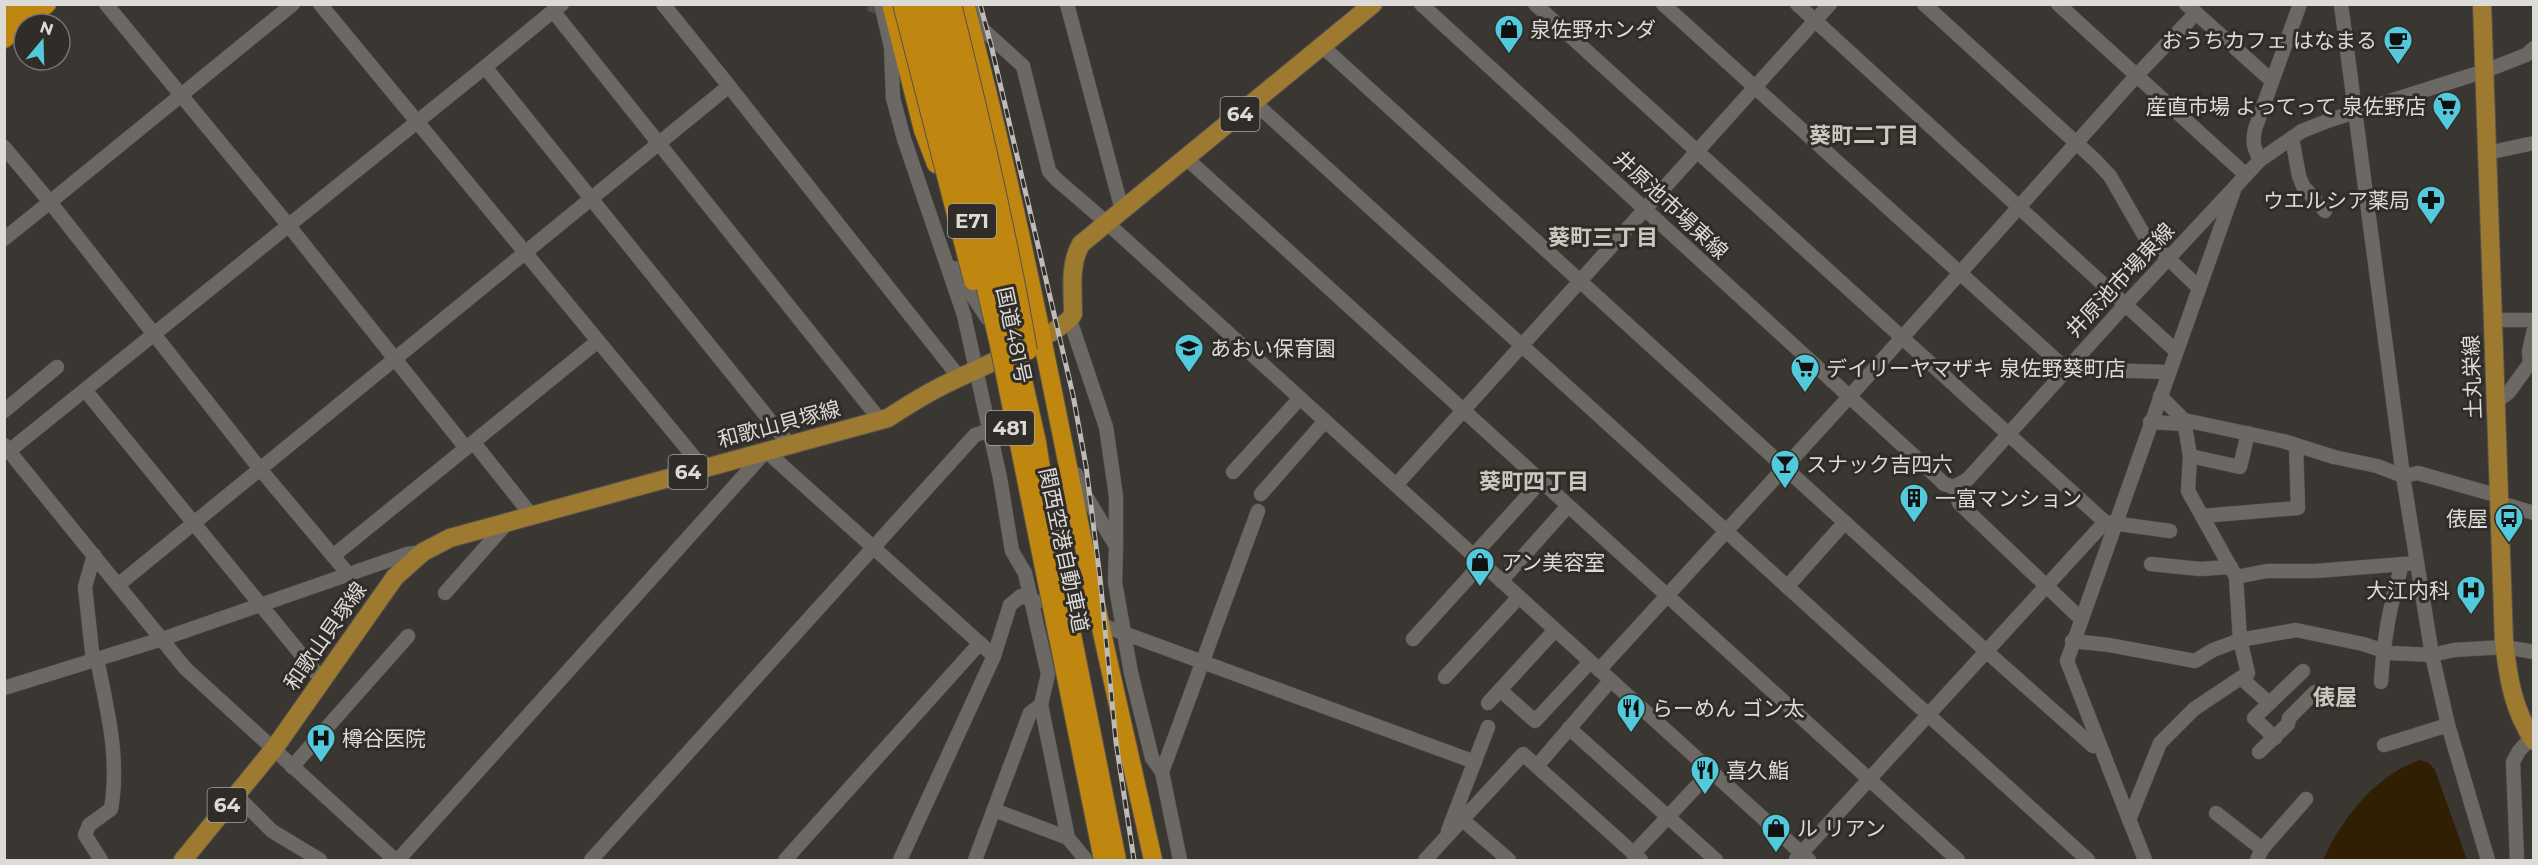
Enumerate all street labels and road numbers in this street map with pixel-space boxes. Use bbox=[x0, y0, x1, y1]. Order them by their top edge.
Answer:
road number: 64 bbox=[1220, 97, 1260, 131]
street label: 井原池市場東線 bbox=[1609, 146, 1733, 264]
road number: E71 bbox=[948, 204, 996, 238]
street label: 井原池市場東線 bbox=[2061, 218, 2179, 342]
street label: 国道481号 bbox=[992, 284, 1036, 386]
street label: 土丸栄線 bbox=[2458, 335, 2486, 419]
street label: 和歌山貝塚線 bbox=[715, 396, 843, 452]
road number: 481 bbox=[986, 411, 1034, 445]
road number: 64 bbox=[668, 455, 708, 489]
street label: 関西空港自動車道 bbox=[1034, 465, 1094, 635]
street label: 和歌山貝塚線 bbox=[279, 577, 371, 695]
road number: 64 bbox=[208, 788, 246, 822]

